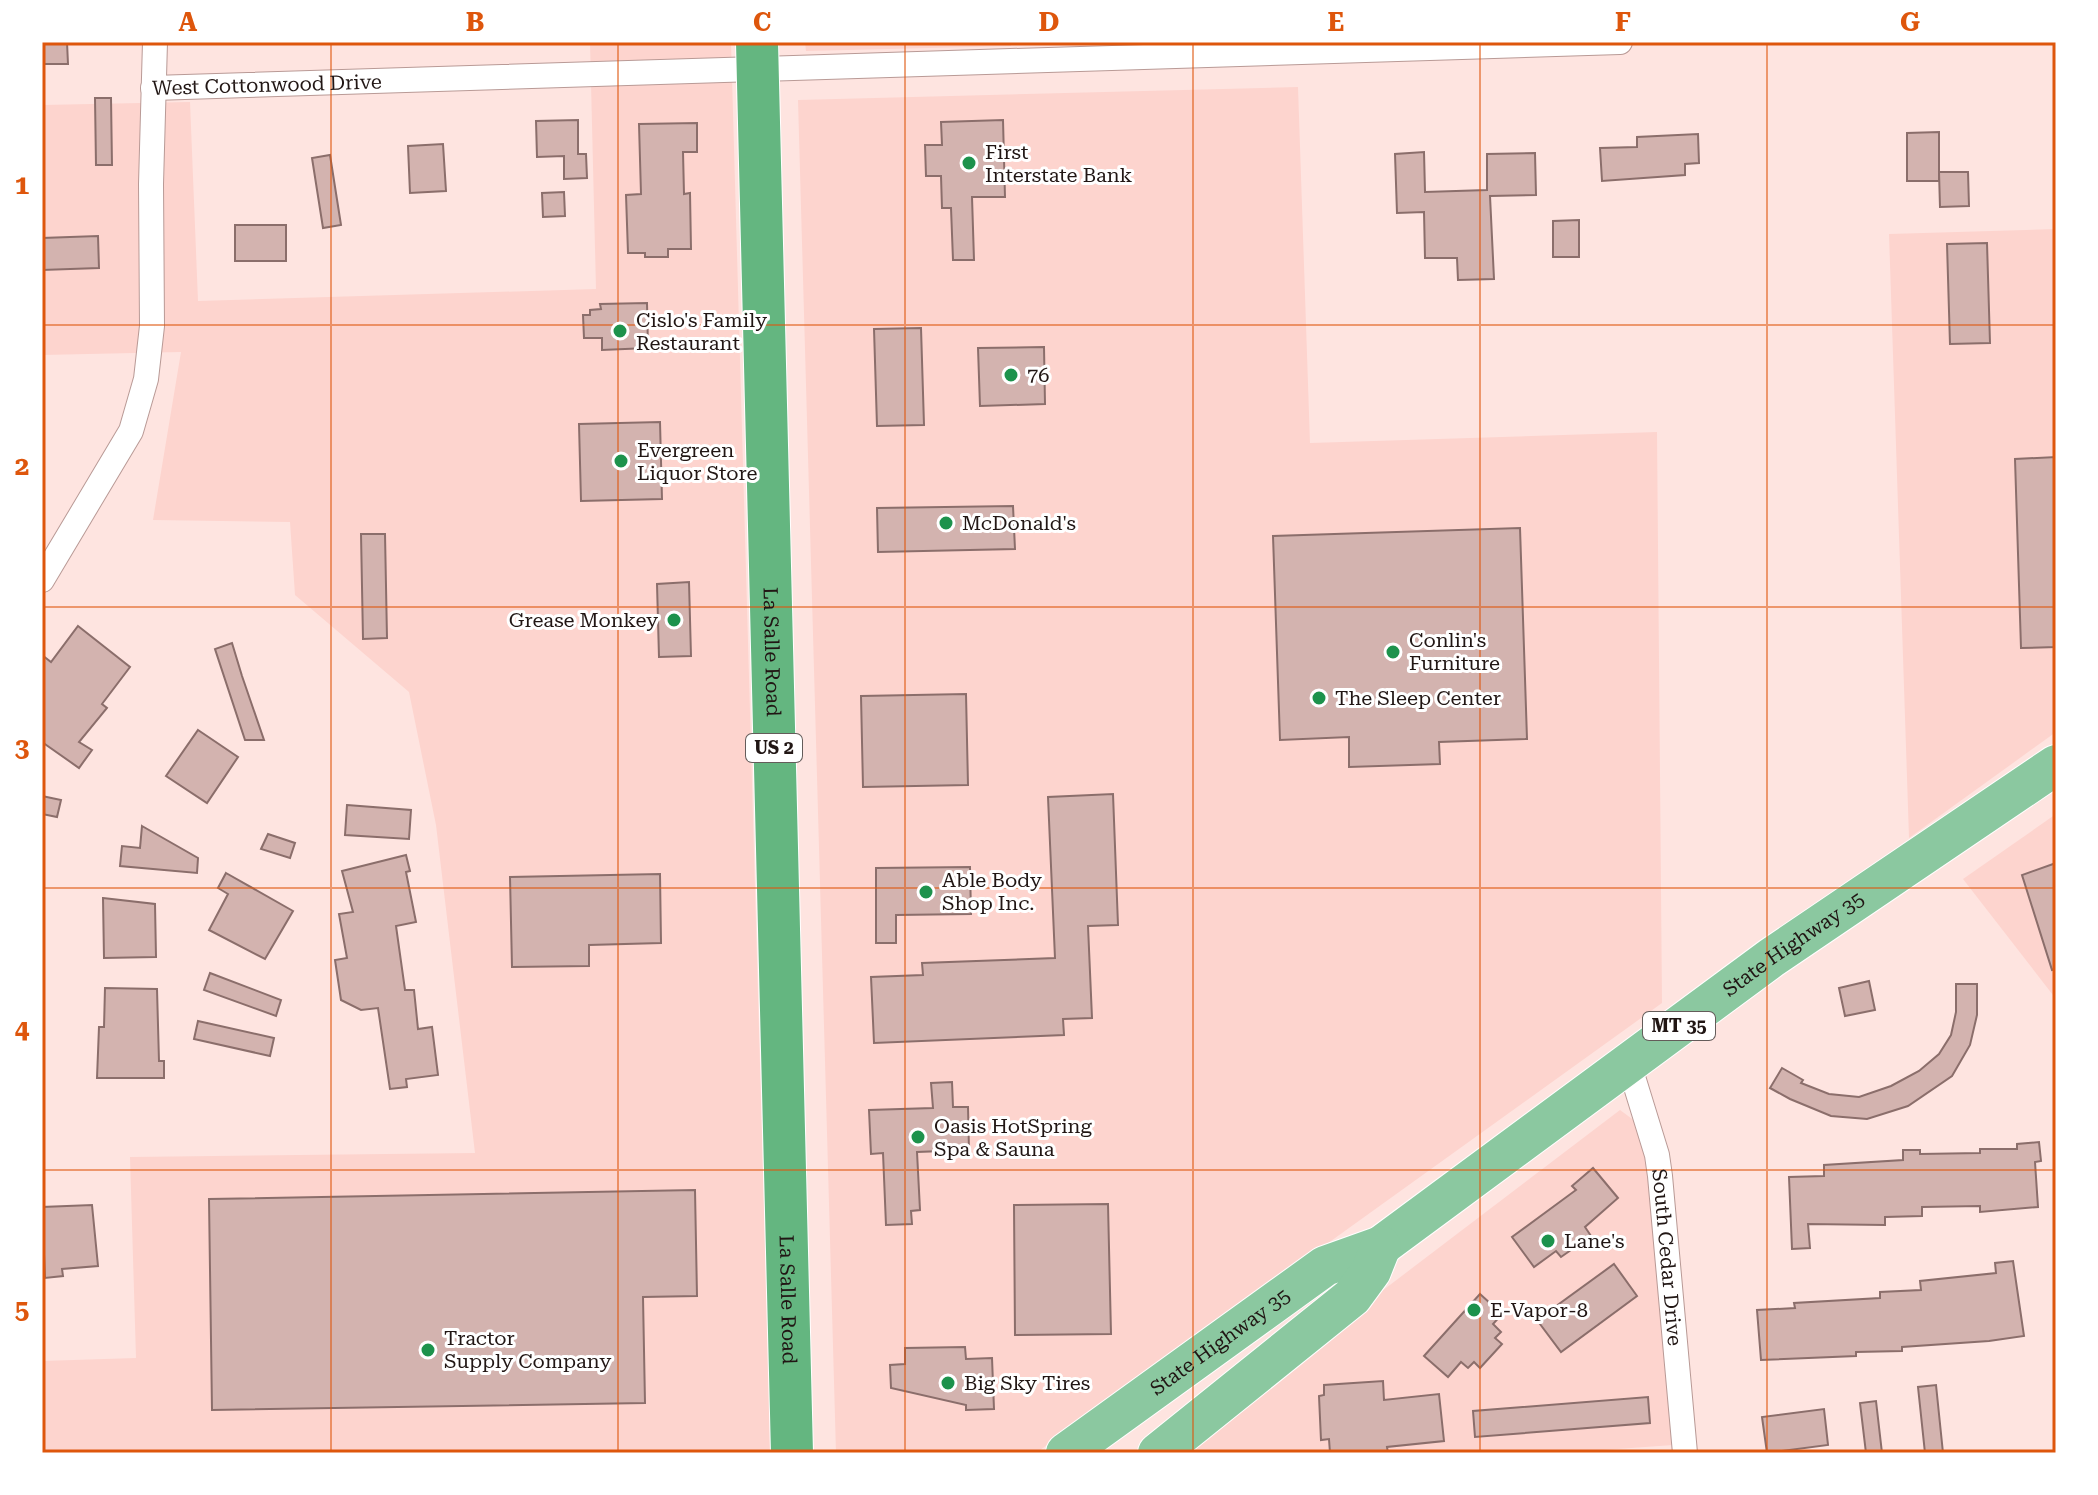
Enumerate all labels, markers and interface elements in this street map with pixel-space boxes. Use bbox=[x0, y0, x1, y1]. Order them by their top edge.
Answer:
text: A bbox=[179, 7, 198, 37]
text: B bbox=[466, 7, 484, 37]
text: C bbox=[753, 7, 771, 37]
text: D bbox=[1039, 7, 1059, 37]
text: E bbox=[1328, 7, 1344, 37]
text: F bbox=[1615, 7, 1631, 37]
text: G bbox=[1900, 7, 1920, 37]
street label: West Cottonwood Drive bbox=[152, 69, 382, 100]
place label: First Interstate Bank bbox=[985, 140, 1132, 187]
marker: First Interstate Bank bbox=[960, 154, 978, 172]
text: 1 bbox=[15, 170, 29, 200]
place label: Cislo's Family Restaurant bbox=[636, 308, 767, 355]
marker: Cislo's Family Restaurant bbox=[611, 322, 629, 340]
place label: 76 bbox=[1027, 363, 1049, 387]
marker: 76 bbox=[1002, 366, 1020, 384]
place label: Evergreen Liquor Store bbox=[637, 438, 757, 485]
text: 2 bbox=[15, 451, 29, 481]
marker: Evergreen Liquor Store bbox=[612, 452, 630, 470]
place label: McDonald's bbox=[962, 511, 1076, 535]
marker: McDonald's bbox=[937, 514, 955, 532]
street label: La Salle Road bbox=[759, 587, 786, 717]
place label: Grease Monkey bbox=[509, 608, 658, 632]
marker: Grease Monkey bbox=[665, 611, 683, 629]
place label: Conlin's Furniture bbox=[1409, 628, 1500, 675]
marker: Conlin's Furniture bbox=[1384, 643, 1402, 661]
place label: The Sleep Center bbox=[1335, 686, 1501, 710]
marker: The Sleep Center bbox=[1310, 689, 1328, 707]
text: 3 bbox=[15, 733, 29, 763]
road number: US 2 bbox=[746, 734, 802, 762]
place label: Able Body Shop Inc. bbox=[942, 868, 1042, 915]
marker: Able Body Shop Inc. bbox=[917, 883, 935, 901]
street label: State Highway 35 bbox=[1718, 887, 1869, 1002]
road number: MT 35 bbox=[1643, 1012, 1715, 1040]
text: 4 bbox=[15, 1014, 30, 1044]
place label: Oasis HotSpring Spa & Sauna bbox=[934, 1114, 1092, 1161]
marker: Oasis HotSpring Spa & Sauna bbox=[909, 1128, 927, 1146]
street label: South Cedar Drive bbox=[1647, 1167, 1687, 1347]
place label: Lane's bbox=[1564, 1229, 1624, 1253]
marker: Lane's bbox=[1539, 1232, 1557, 1250]
street label: La Salle Road bbox=[775, 1235, 802, 1365]
street label: State Highway 35 bbox=[1145, 1283, 1295, 1400]
text: 5 bbox=[15, 1295, 29, 1325]
place label: E-Vapor-8 bbox=[1490, 1298, 1588, 1322]
marker: E-Vapor-8 bbox=[1465, 1301, 1483, 1319]
place label: Tractor Supply Company bbox=[444, 1326, 612, 1373]
marker: Tractor Supply Company bbox=[419, 1341, 437, 1359]
place label: Big Sky Tires bbox=[964, 1371, 1090, 1395]
marker: Big Sky Tires bbox=[939, 1374, 957, 1392]

